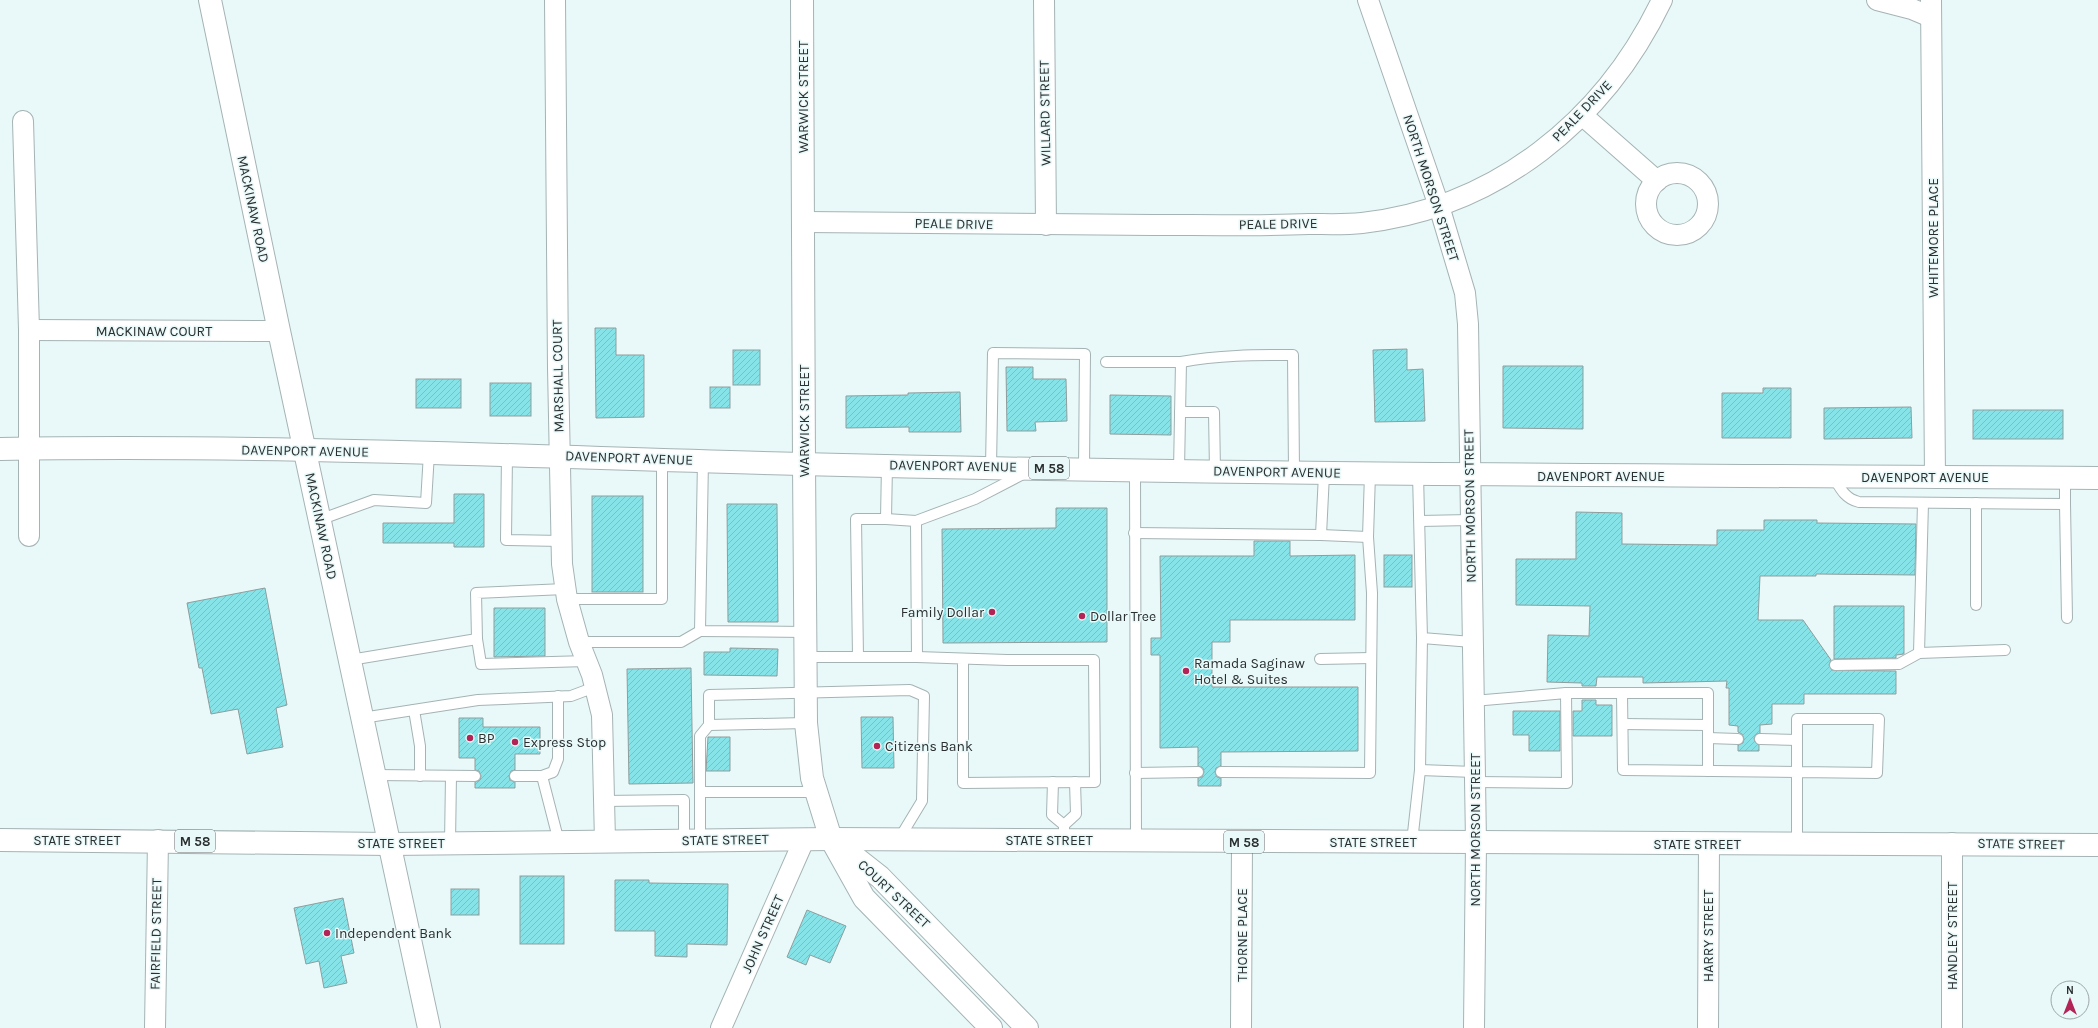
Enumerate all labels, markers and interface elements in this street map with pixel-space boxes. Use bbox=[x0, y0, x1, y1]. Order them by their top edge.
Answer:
street label: WARWICK STREET bbox=[795, 41, 812, 153]
street label: WILLARD STREET bbox=[1036, 60, 1054, 166]
street label: PEALE DRIVE bbox=[1548, 77, 1616, 145]
street label: NORTH MORSON STREET bbox=[1399, 112, 1463, 264]
street label: MACKINAW ROAD bbox=[233, 154, 273, 264]
street label: WHITEMORE PLACE bbox=[1925, 178, 1942, 298]
street label: PEALE DRIVE bbox=[914, 215, 994, 233]
street label: PEALE DRIVE bbox=[1238, 215, 1318, 233]
street label: MARSHALL COURT bbox=[549, 319, 567, 433]
street label: MACKINAW COURT bbox=[96, 323, 212, 340]
street label: WARWICK STREET bbox=[796, 365, 813, 477]
street label: NORTH MORSON STREET bbox=[1460, 429, 1480, 583]
street label: DAVENPORT AVENUE bbox=[241, 441, 369, 461]
street label: DAVENPORT AVENUE bbox=[565, 447, 693, 469]
street label: DAVENPORT AVENUE bbox=[889, 456, 1017, 476]
road number: M 58 bbox=[1029, 457, 1069, 479]
street label: DAVENPORT AVENUE bbox=[1213, 462, 1341, 482]
street label: DAVENPORT AVENUE bbox=[1537, 468, 1665, 485]
street label: DAVENPORT AVENUE bbox=[1861, 469, 1989, 486]
street label: MACKINAW ROAD bbox=[301, 471, 341, 581]
place label: Family Dollar bbox=[901, 604, 985, 621]
marker: Family Dollar bbox=[987, 607, 997, 617]
place label: Dollar Tree bbox=[1090, 608, 1156, 625]
marker: Dollar Tree bbox=[1077, 611, 1087, 621]
place label: Ramada Saginaw Hotel & Suites bbox=[1194, 655, 1305, 688]
marker: Ramada Saginaw Hotel & Suites bbox=[1181, 666, 1191, 676]
place label: BP bbox=[478, 730, 495, 747]
marker: BP bbox=[465, 733, 475, 743]
place label: Express Stop bbox=[523, 734, 606, 751]
marker: Express Stop bbox=[510, 737, 520, 747]
place label: Citizens Bank bbox=[885, 738, 973, 755]
marker: Citizens Bank bbox=[872, 741, 882, 751]
street label: NORTH MORSON STREET bbox=[1467, 753, 1484, 907]
road number: M 58 bbox=[175, 830, 215, 852]
street label: STATE STREET bbox=[681, 831, 769, 849]
road number: M 58 bbox=[1224, 831, 1264, 853]
street label: STATE STREET bbox=[33, 832, 121, 849]
street label: STATE STREET bbox=[1005, 832, 1093, 849]
street label: STATE STREET bbox=[1329, 834, 1417, 851]
street label: STATE STREET bbox=[357, 835, 445, 852]
street label: STATE STREET bbox=[1977, 835, 2065, 853]
street label: STATE STREET bbox=[1653, 836, 1741, 853]
street label: COURT STREET bbox=[854, 856, 934, 932]
street label: FAIRFIELD STREET bbox=[147, 878, 165, 990]
street label: HANDLEY STREET bbox=[1944, 882, 1961, 990]
street label: THORNE PLACE bbox=[1234, 888, 1251, 982]
street label: HARRY STREET bbox=[1700, 890, 1717, 982]
street label: JOHN STREET bbox=[738, 892, 788, 976]
place label: Independent Bank bbox=[335, 925, 452, 942]
marker: Independent Bank bbox=[322, 928, 332, 938]
north arrow bbox=[2050, 980, 2090, 1020]
text: N bbox=[2066, 984, 2074, 997]

